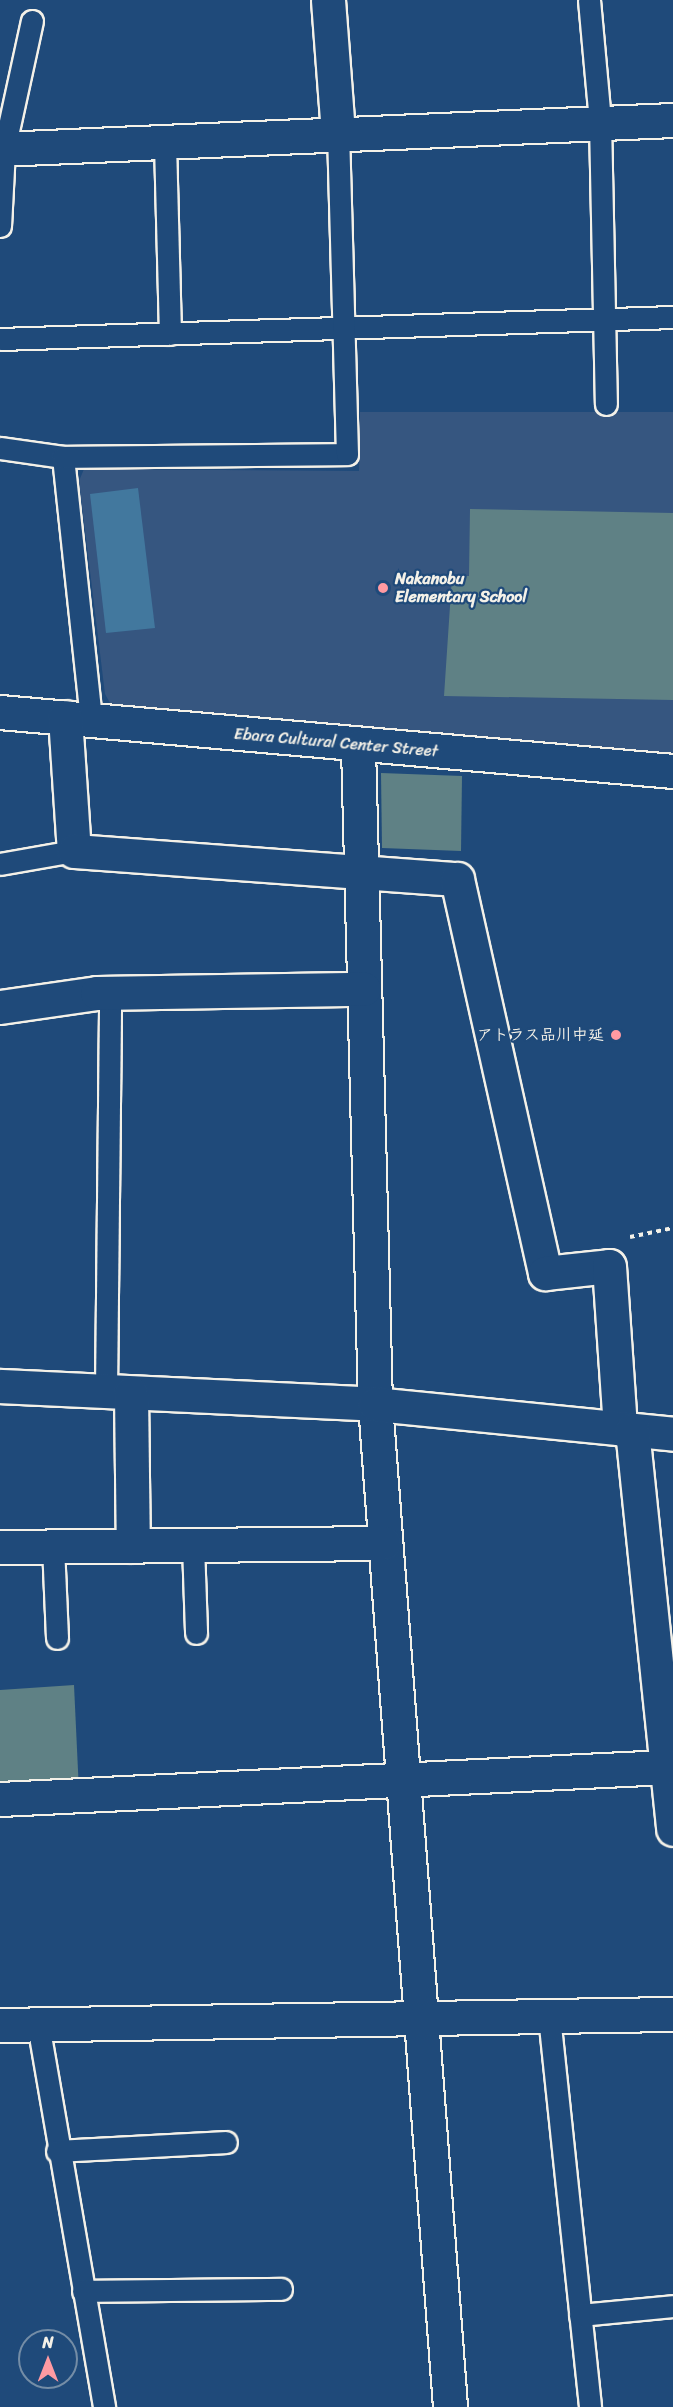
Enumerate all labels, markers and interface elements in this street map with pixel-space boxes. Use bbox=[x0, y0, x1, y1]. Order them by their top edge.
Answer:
place label: Nakanobu Elementary School bbox=[395, 569, 527, 607]
marker: Nakanobu Elementary School bbox=[376, 581, 390, 595]
street label: Ebara Cultural Center Street bbox=[233, 724, 439, 762]
place label: アトラス品川中延 bbox=[476, 1025, 604, 1045]
marker: アトラス品川中延 bbox=[609, 1028, 623, 1042]
text: N bbox=[42, 2328, 54, 2357]
north arrow bbox=[18, 2329, 78, 2389]

